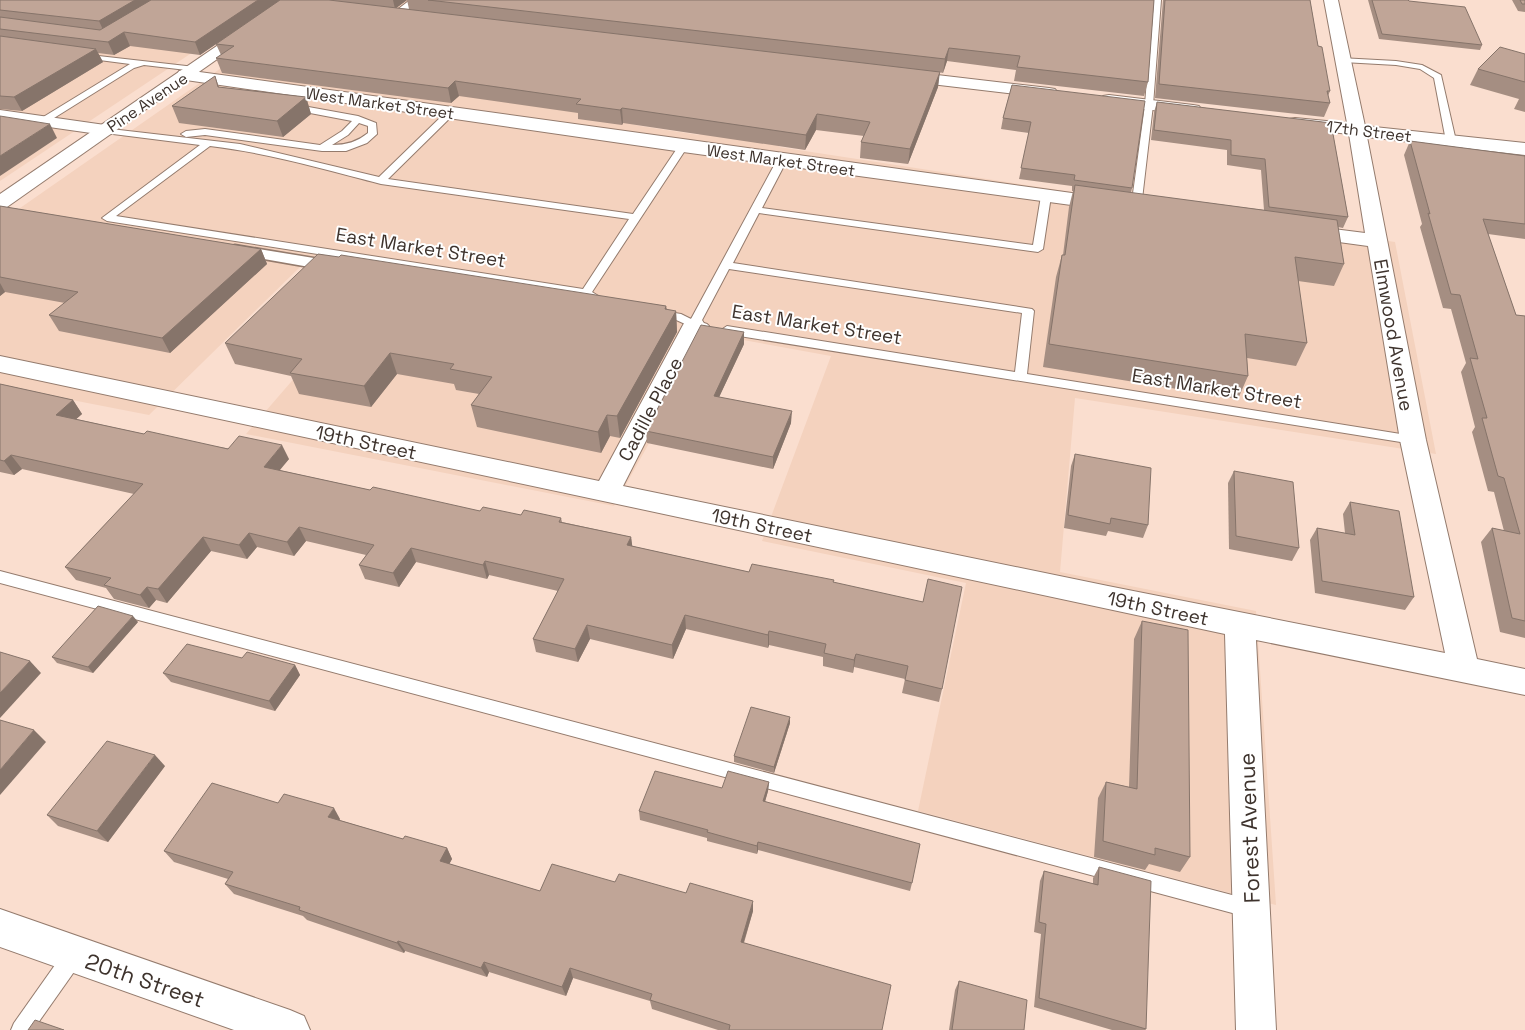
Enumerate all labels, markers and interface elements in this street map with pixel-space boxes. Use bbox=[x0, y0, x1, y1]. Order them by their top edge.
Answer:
street label: Pine Avenue bbox=[103, 68, 192, 137]
street label: West Market Street bbox=[304, 83, 456, 124]
street label: 17th Street bbox=[1325, 116, 1413, 147]
street label: West Market Street bbox=[705, 140, 857, 181]
street label: East Market Street bbox=[334, 222, 508, 273]
street label: Elmwood Avenue bbox=[1368, 257, 1419, 413]
street label: East Market Street bbox=[730, 299, 904, 350]
street label: Cadille Place bbox=[613, 353, 688, 466]
street label: East Market Street bbox=[1130, 363, 1304, 414]
street label: 19th Street bbox=[313, 420, 419, 465]
street label: 19th Street bbox=[709, 503, 815, 548]
street label: 19th Street bbox=[1105, 586, 1211, 631]
street label: Forest Avenue bbox=[1232, 752, 1266, 904]
street label: 20th Street bbox=[82, 947, 208, 1013]

